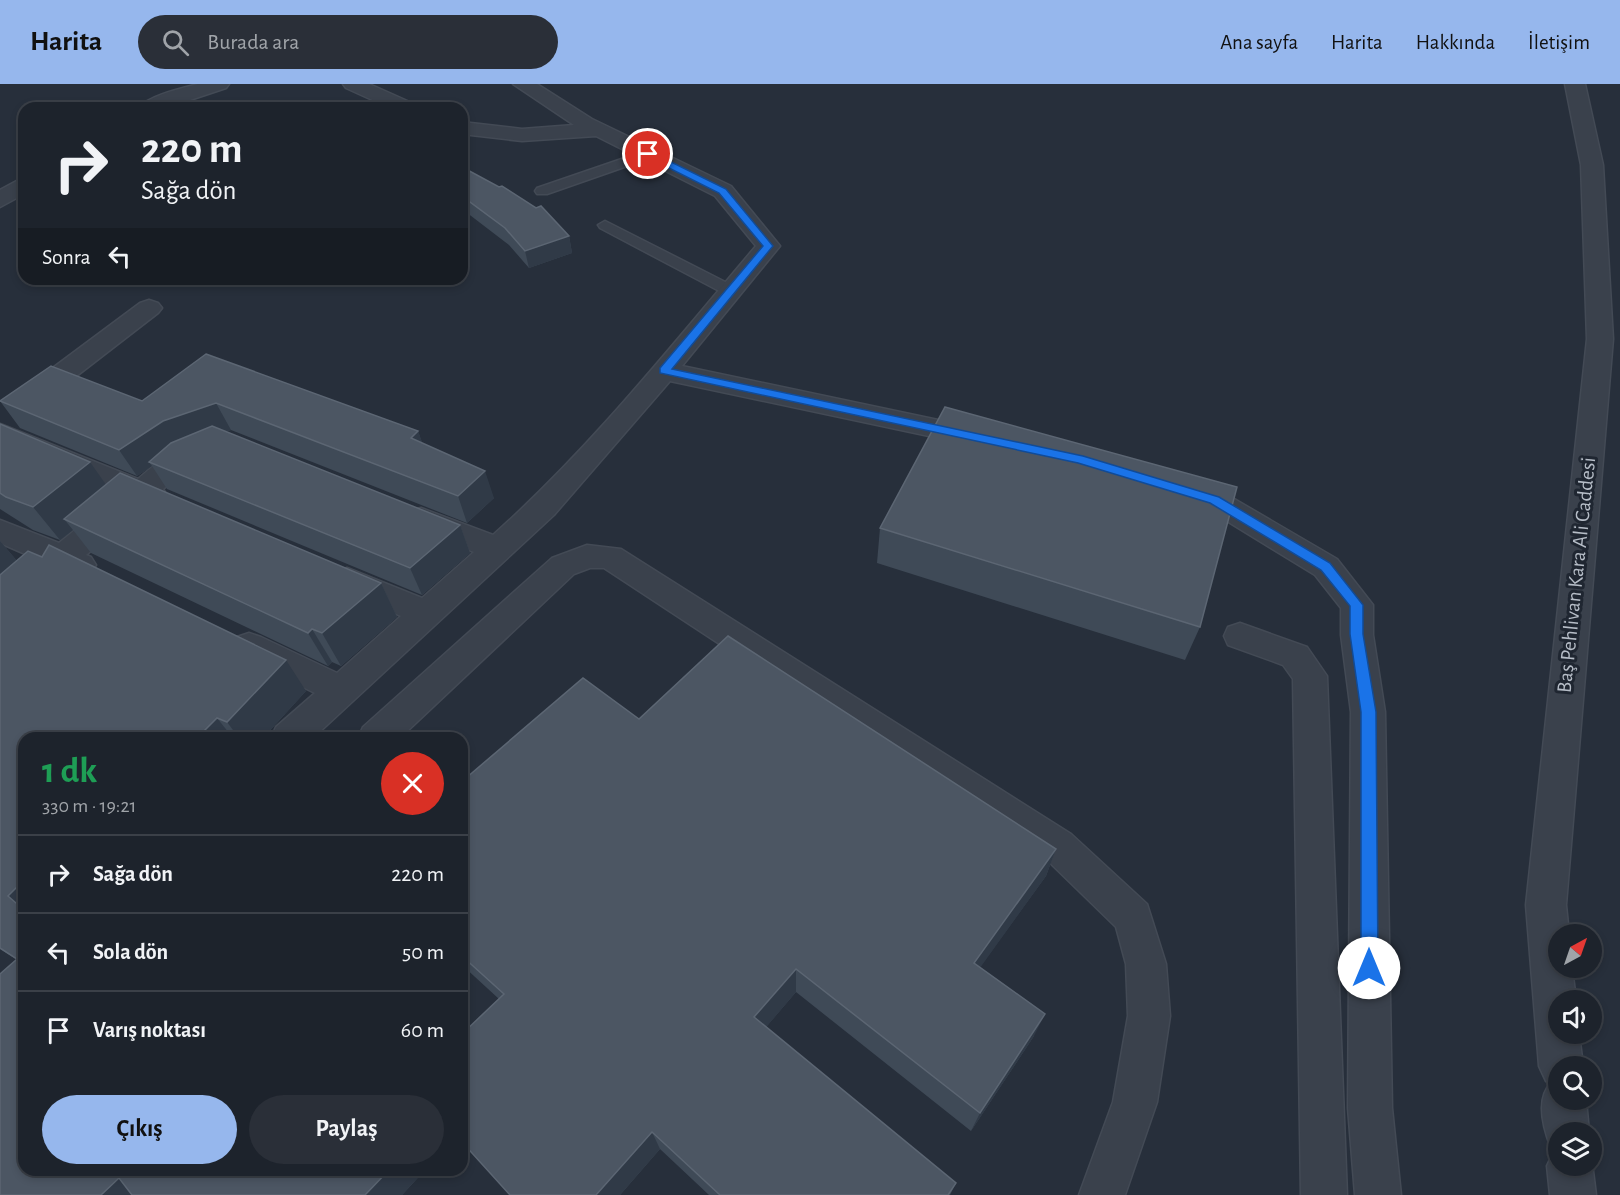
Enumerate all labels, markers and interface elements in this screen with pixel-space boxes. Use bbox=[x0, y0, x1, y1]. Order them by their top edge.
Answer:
search box bbox=[138, 15, 558, 69]
icon: search bbox=[159, 26, 192, 59]
text: Harita bbox=[30, 28, 102, 56]
text: Burada ara bbox=[207, 31, 299, 53]
text: Ana sayfa bbox=[1220, 32, 1298, 53]
text: Harita bbox=[1331, 32, 1383, 53]
text: Hakkında bbox=[1416, 32, 1495, 53]
text: İletişim bbox=[1528, 32, 1590, 53]
icon: right bbox=[42, 126, 120, 204]
text: 220 m bbox=[141, 128, 243, 170]
pin bbox=[622, 128, 673, 179]
icon: arrive bbox=[631, 137, 664, 170]
text: Sağa dön bbox=[141, 177, 236, 204]
icon: left bbox=[103, 240, 136, 273]
text: Sonra bbox=[42, 246, 91, 268]
street label: Baş Pehlivan Kara Ali Caddesi bbox=[1554, 456, 1599, 694]
button: close bbox=[381, 752, 444, 815]
text: 1 dk bbox=[42, 753, 97, 789]
text: 330 m · 19:21 bbox=[42, 796, 136, 816]
icon: right bbox=[42, 858, 75, 891]
text: Sağa dön bbox=[93, 863, 173, 885]
text: 220 m bbox=[391, 863, 444, 885]
north arrow bbox=[1548, 924, 1602, 978]
map controls bbox=[1548, 924, 1602, 1176]
icon: left bbox=[42, 936, 75, 969]
position arrow bbox=[1337, 936, 1401, 1000]
text: Sola dön bbox=[93, 941, 168, 963]
text: 50 m bbox=[402, 941, 444, 963]
button: sound bbox=[1548, 990, 1602, 1044]
icon: arrive bbox=[42, 1014, 75, 1047]
text: Varış noktası bbox=[93, 1019, 206, 1041]
text: 60 m bbox=[401, 1019, 444, 1041]
button: search bbox=[1548, 1056, 1602, 1110]
button: Çıkış bbox=[42, 1095, 237, 1164]
button: Paylaş bbox=[249, 1095, 444, 1164]
button: layers bbox=[1548, 1122, 1602, 1176]

